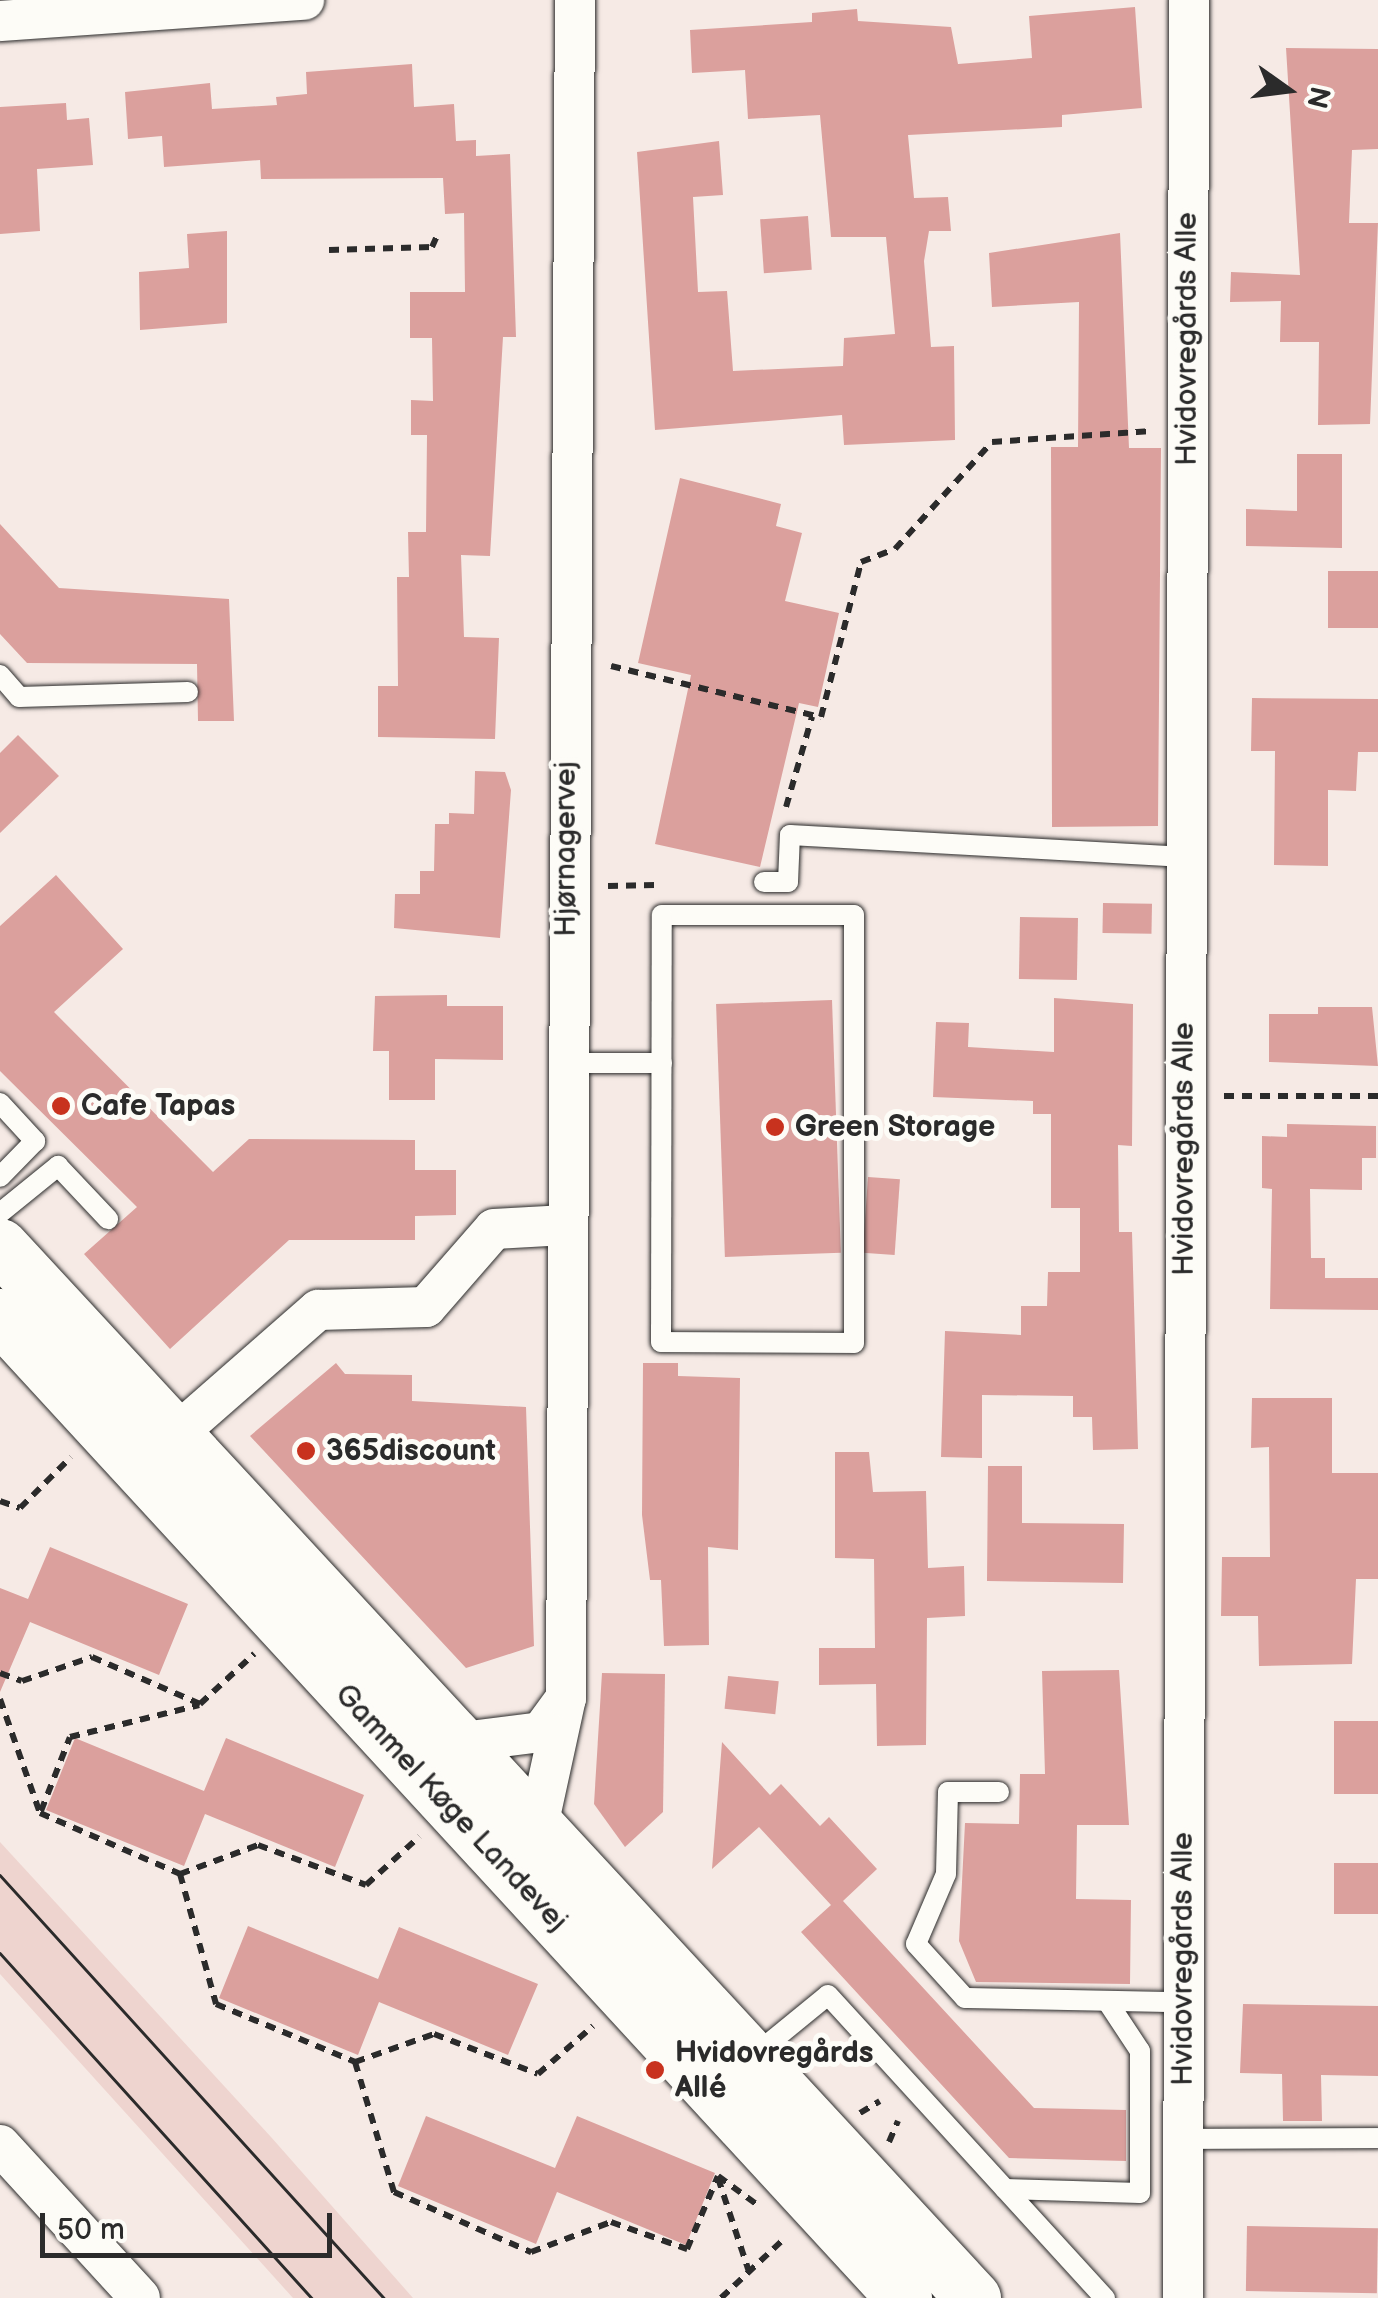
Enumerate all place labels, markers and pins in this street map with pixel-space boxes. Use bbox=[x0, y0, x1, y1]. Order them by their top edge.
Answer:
place label: Cafe Tapas bbox=[81, 1088, 235, 1124]
marker: Cafe Tapas bbox=[50, 1095, 72, 1117]
place label: Green Storage bbox=[795, 1109, 995, 1145]
marker: Green Storage bbox=[764, 1116, 786, 1138]
place label: 365discount bbox=[326, 1433, 496, 1469]
marker: 365discount bbox=[295, 1440, 317, 1462]
place label: Hvidovregårds Allé bbox=[675, 2035, 873, 2106]
marker: Hvidovregårds Allé bbox=[644, 2059, 666, 2081]

